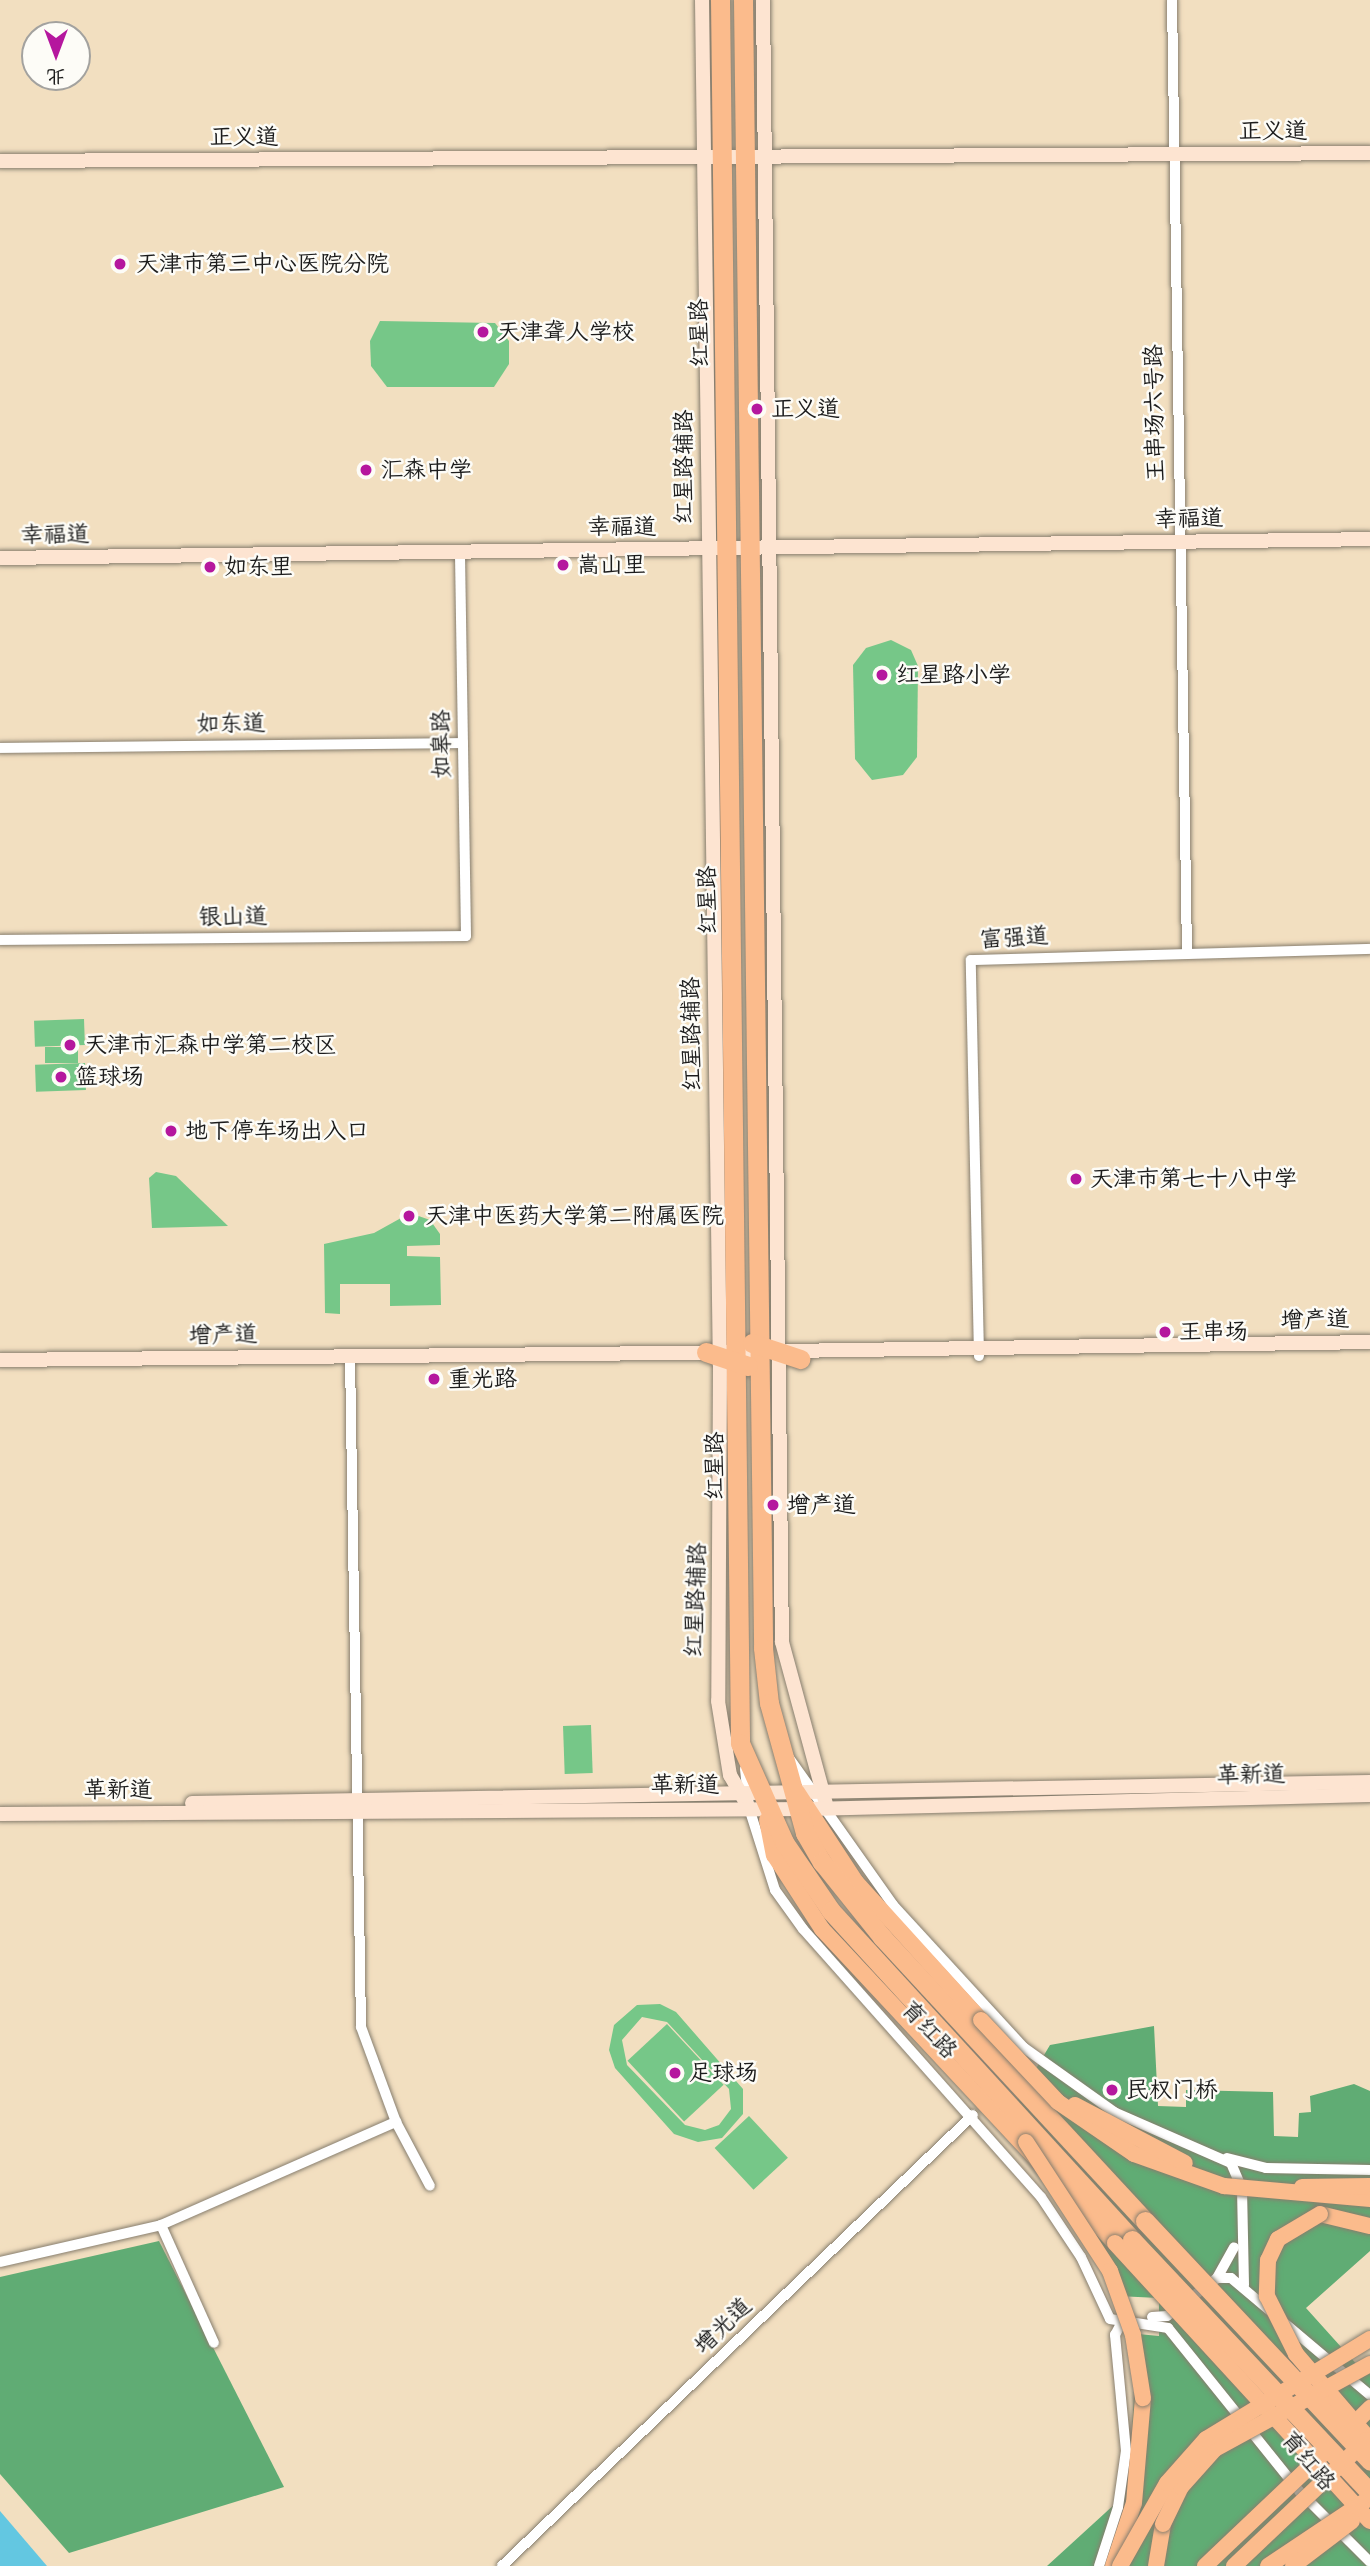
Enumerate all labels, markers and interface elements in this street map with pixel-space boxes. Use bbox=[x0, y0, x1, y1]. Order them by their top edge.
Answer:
north arrow bbox=[21, 21, 91, 91]
text: 北 bbox=[47, 62, 66, 89]
street label: 正义道 bbox=[1239, 117, 1307, 145]
street label: 正义道 bbox=[210, 123, 278, 151]
place label: 天津市第三中心医院分院 bbox=[136, 250, 389, 278]
marker: 天津市第三中心医院分院 bbox=[110, 254, 130, 274]
street label: 红星路 bbox=[686, 298, 714, 368]
place label: 天津聋人学校 bbox=[497, 318, 635, 346]
marker: 天津聋人学校 bbox=[475, 324, 491, 340]
street label: 王串场六号路 bbox=[1140, 344, 1170, 482]
place label: 正义道 bbox=[771, 395, 840, 423]
marker: 正义道 bbox=[749, 401, 765, 417]
street label: 红星路辅路 bbox=[670, 410, 698, 524]
place label: 汇森中学 bbox=[380, 456, 472, 484]
marker: 汇森中学 bbox=[358, 462, 374, 478]
street label: 幸福道 bbox=[1154, 505, 1224, 533]
street label: 幸福道 bbox=[588, 513, 656, 541]
street label: 幸福道 bbox=[20, 521, 90, 549]
place label: 嵩山里 bbox=[577, 551, 646, 579]
place label: 如东里 bbox=[224, 553, 293, 581]
marker: 嵩山里 bbox=[555, 557, 571, 573]
marker: 如东里 bbox=[202, 559, 218, 575]
place label: 红星路小学 bbox=[896, 661, 1011, 689]
marker: 红星路小学 bbox=[874, 667, 890, 683]
street label: 如皋路 bbox=[428, 709, 456, 779]
street label: 如东道 bbox=[196, 710, 266, 738]
street label: 红星路 bbox=[694, 865, 722, 935]
street label: 银山道 bbox=[198, 903, 268, 931]
street label: 富强道 bbox=[979, 922, 1049, 954]
street label: 红星路辅路 bbox=[677, 976, 707, 1092]
place label: 天津市汇森中学第二校区 bbox=[84, 1031, 337, 1059]
marker: 天津市汇森中学第二校区 bbox=[62, 1037, 78, 1053]
place label: 篮球场 bbox=[75, 1063, 144, 1091]
marker: 篮球场 bbox=[53, 1069, 69, 1085]
place label: 地下停车场出入口 bbox=[185, 1117, 369, 1145]
marker: 地下停车场出入口 bbox=[163, 1123, 179, 1139]
place label: 天津市第七十八中学 bbox=[1090, 1165, 1297, 1193]
marker: 天津市第七十八中学 bbox=[1068, 1171, 1084, 1187]
place label: 天津中医药大学第二附属医院 bbox=[425, 1202, 724, 1230]
marker: 天津中医药大学第二附属医院 bbox=[399, 1206, 419, 1226]
street label: 增产道 bbox=[1280, 1306, 1350, 1334]
place label: 王串场 bbox=[1179, 1318, 1248, 1346]
street label: 增产道 bbox=[188, 1321, 258, 1349]
marker: 王串场 bbox=[1157, 1324, 1173, 1340]
place label: 重光路 bbox=[448, 1365, 517, 1393]
marker: 重光路 bbox=[426, 1371, 442, 1387]
street label: 红星路 bbox=[701, 1432, 729, 1500]
place label: 增产道 bbox=[787, 1491, 856, 1519]
marker: 增产道 bbox=[765, 1497, 781, 1513]
street label: 红星路辅路 bbox=[680, 1542, 712, 1658]
street label: 革新道 bbox=[1216, 1761, 1286, 1789]
street label: 革新道 bbox=[651, 1771, 719, 1799]
street label: 革新道 bbox=[84, 1776, 152, 1804]
street label: 育红路 bbox=[895, 1995, 963, 2065]
place label: 足球场 bbox=[689, 2059, 758, 2087]
marker: 足球场 bbox=[667, 2065, 683, 2081]
place label: 民权门桥 bbox=[1126, 2076, 1218, 2104]
marker: 民权门桥 bbox=[1104, 2082, 1120, 2098]
street label: 增光道 bbox=[689, 2292, 757, 2360]
street label: 育红路 bbox=[1275, 2426, 1341, 2496]

